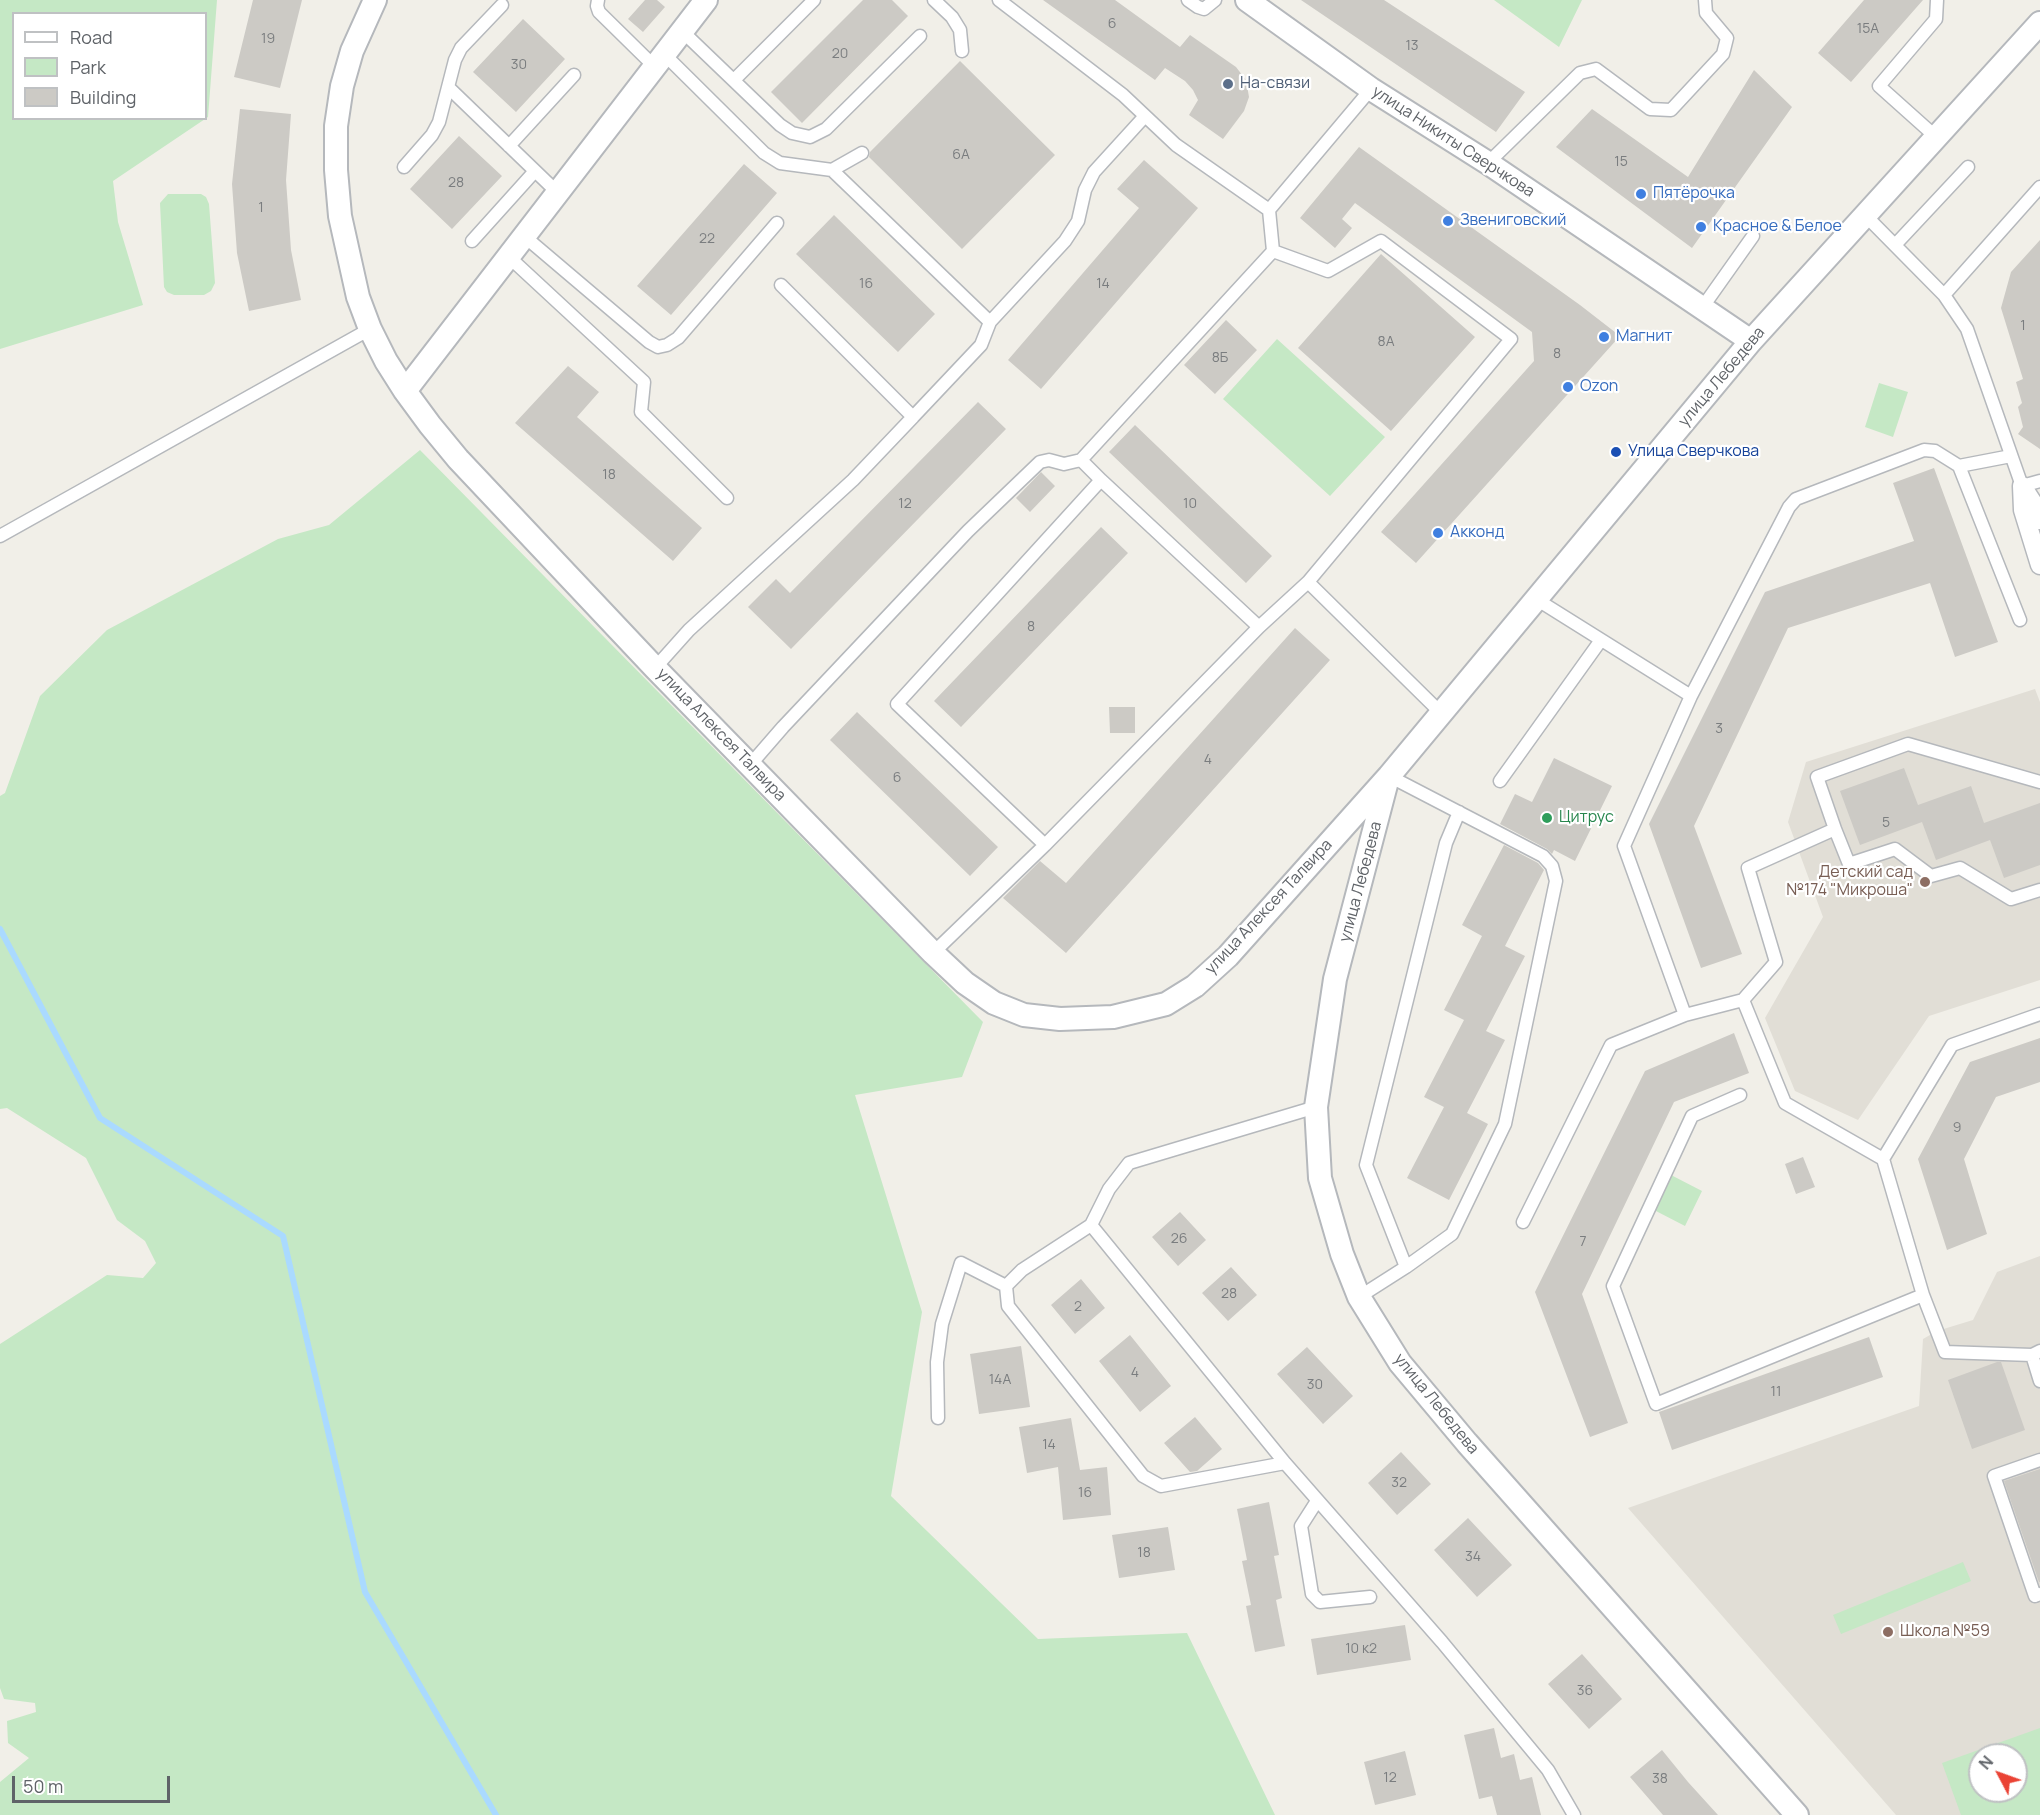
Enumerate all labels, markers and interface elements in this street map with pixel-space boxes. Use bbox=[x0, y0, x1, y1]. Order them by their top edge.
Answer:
legend bbox=[12, 12, 207, 120]
house number: 6 bbox=[1108, 16, 1116, 32]
house number: 15А bbox=[1857, 21, 1879, 37]
text: Road bbox=[70, 25, 113, 49]
house number: 19 bbox=[261, 31, 275, 47]
house number: 13 bbox=[1405, 38, 1419, 54]
house number: 20 bbox=[832, 46, 848, 62]
text: Park bbox=[70, 55, 106, 79]
house number: 30 bbox=[511, 57, 527, 73]
place label: На-связи bbox=[1240, 74, 1310, 94]
marker: На-связи bbox=[1221, 77, 1235, 91]
street label: улица Никиты Сверчкова bbox=[1368, 82, 1538, 202]
text: Building bbox=[70, 85, 136, 109]
house number: 6А bbox=[952, 147, 970, 163]
house number: 15 bbox=[1614, 154, 1628, 170]
house number: 28 bbox=[448, 175, 464, 191]
place label: Пятёрочка bbox=[1653, 184, 1735, 204]
marker: Пятёрочка bbox=[1634, 187, 1648, 201]
house number: 1 bbox=[258, 200, 264, 216]
place label: Звениговский bbox=[1460, 211, 1566, 231]
marker: Звениговский bbox=[1441, 214, 1455, 228]
place label: Красное & Белое bbox=[1713, 217, 1842, 237]
marker: Красное & Белое bbox=[1694, 220, 1708, 234]
house number: 22 bbox=[699, 231, 715, 247]
house number: 16 bbox=[859, 276, 873, 292]
house number: 14 bbox=[1096, 276, 1110, 292]
house number: 1 bbox=[2020, 318, 2026, 334]
street label: улица Лебедева bbox=[1675, 323, 1769, 431]
place label: Магнит bbox=[1616, 327, 1672, 347]
marker: Магнит bbox=[1597, 330, 1611, 344]
house number: 8А bbox=[1378, 334, 1394, 350]
house number: 8 bbox=[1553, 346, 1561, 362]
house number: 8Б bbox=[1212, 350, 1228, 366]
place label: Ozon bbox=[1580, 377, 1618, 397]
marker: Ozon bbox=[1561, 380, 1575, 394]
place label: Улица Сверчкова bbox=[1628, 442, 1759, 462]
marker: Улица Сверчкова bbox=[1609, 445, 1623, 459]
house number: 18 bbox=[602, 467, 616, 483]
house number: 12 bbox=[898, 496, 912, 512]
house number: 10 bbox=[1183, 496, 1197, 512]
place label: Акконд bbox=[1450, 523, 1504, 543]
marker: Акконд bbox=[1431, 526, 1445, 540]
house number: 8 bbox=[1027, 619, 1035, 635]
street label: улица Алексея Талвира bbox=[652, 664, 790, 806]
house number: 3 bbox=[1715, 721, 1723, 737]
house number: 4 bbox=[1204, 752, 1212, 768]
house number: 6 bbox=[893, 770, 901, 786]
place label: Цитрус bbox=[1559, 808, 1614, 828]
marker: Цитрус bbox=[1540, 811, 1554, 825]
house number: 5 bbox=[1882, 815, 1890, 831]
street label: улица Лебедева bbox=[1336, 820, 1386, 944]
street label: улица Алексея Талвира bbox=[1201, 836, 1337, 978]
place label: Детский сад №174 "Микроша" bbox=[1786, 863, 1913, 901]
marker: Детский сад №174 "Микроша" bbox=[1918, 875, 1932, 889]
house number: 9 bbox=[1953, 1120, 1961, 1136]
house number: 26 bbox=[1171, 1231, 1187, 1247]
house number: 7 bbox=[1579, 1234, 1587, 1250]
house number: 28 bbox=[1221, 1286, 1237, 1302]
house number: 2 bbox=[1074, 1299, 1082, 1315]
street label: улица Лебедева bbox=[1390, 1350, 1482, 1458]
house number: 4 bbox=[1131, 1365, 1139, 1381]
house number: 14А bbox=[989, 1372, 1011, 1388]
house number: 30 bbox=[1307, 1377, 1323, 1393]
house number: 11 bbox=[1771, 1384, 1781, 1400]
house number: 14 bbox=[1042, 1437, 1056, 1453]
house number: 32 bbox=[1391, 1475, 1407, 1491]
house number: 16 bbox=[1078, 1485, 1092, 1501]
house number: 18 bbox=[1137, 1545, 1151, 1561]
house number: 34 bbox=[1465, 1549, 1481, 1565]
place label: Школа №59 bbox=[1900, 1622, 1990, 1642]
marker: Школа №59 bbox=[1881, 1625, 1895, 1639]
house number: 10 к2 bbox=[1345, 1641, 1377, 1657]
house number: 36 bbox=[1577, 1683, 1593, 1699]
north arrow bbox=[1968, 1743, 2028, 1803]
text: N bbox=[1974, 1751, 1998, 1774]
scale bar bbox=[15, 1764, 172, 1802]
house number: 12 bbox=[1383, 1770, 1397, 1786]
house number: 38 bbox=[1652, 1771, 1668, 1787]
text: 50 m bbox=[23, 1774, 63, 1798]

